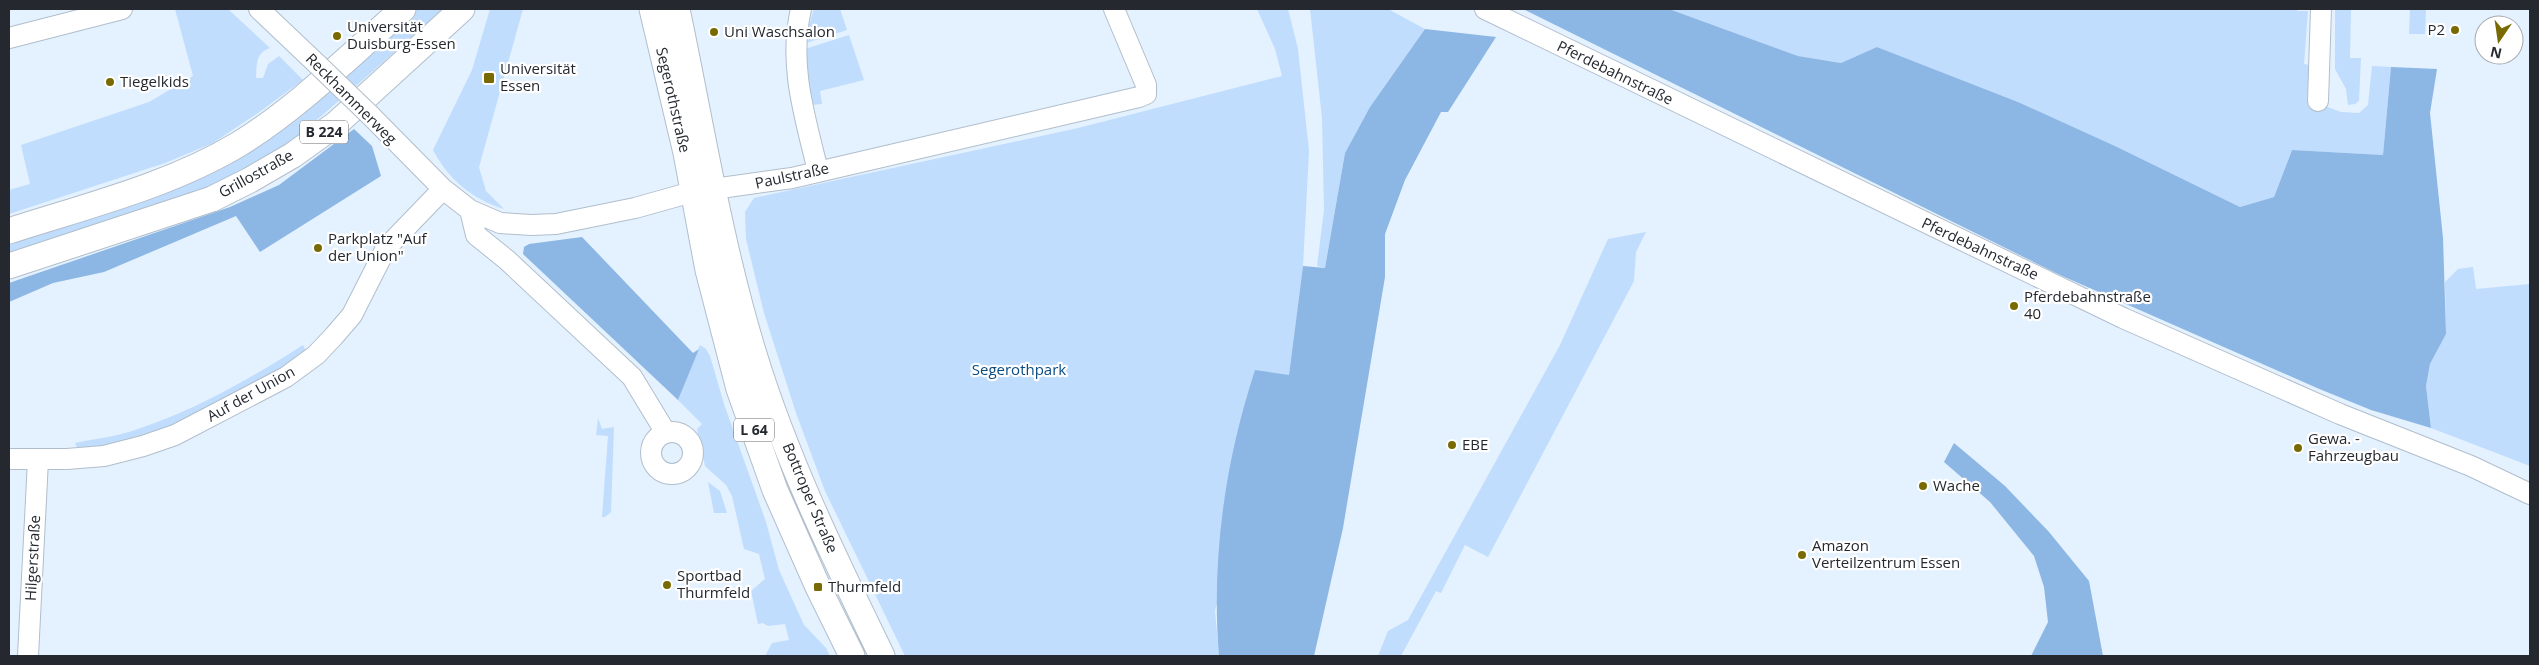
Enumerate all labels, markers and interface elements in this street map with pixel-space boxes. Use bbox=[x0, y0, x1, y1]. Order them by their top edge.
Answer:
north arrow bbox=[2474, 15, 2524, 65]
place label: Universität Duisburg-Essen bbox=[347, 16, 456, 53]
place label: P2 bbox=[2427, 19, 2445, 39]
place label: Uni Waschsalon bbox=[724, 21, 835, 41]
marker: P2 bbox=[2449, 24, 2461, 36]
marker: Uni Waschsalon bbox=[708, 26, 720, 38]
marker: Universität Duisburg-Essen bbox=[331, 30, 343, 42]
street label: Pferdebahnstraße bbox=[1554, 35, 1677, 109]
text: N bbox=[2488, 43, 2504, 64]
street label: Segerothstraße bbox=[652, 45, 696, 154]
street label: Reckhammerweg bbox=[302, 49, 401, 148]
place label: Universität Essen bbox=[500, 58, 576, 95]
place label: Tiegelkids bbox=[120, 71, 189, 91]
marker: Universität Essen bbox=[482, 71, 496, 85]
marker: Tiegelkids bbox=[104, 76, 116, 88]
road number: B 224 bbox=[300, 120, 348, 144]
street label: Grillostraße bbox=[215, 144, 296, 202]
street label: Paulstraße bbox=[753, 157, 831, 193]
street label: Pferdebahnstraße bbox=[1919, 212, 2042, 284]
place label: Parkplatz "Auf der Union" bbox=[328, 228, 428, 265]
marker: Parkplatz "Auf der Union" bbox=[312, 242, 324, 254]
place label: Pferdebahnstraße 40 bbox=[2024, 286, 2151, 323]
marker: Pferdebahnstraße 40 bbox=[2008, 300, 2020, 312]
park label: Segerothpark bbox=[972, 359, 1066, 379]
street label: Auf der Union bbox=[203, 361, 298, 425]
road number: L 64 bbox=[734, 418, 774, 442]
place label: Gewa. - Fahrzeugbau bbox=[2308, 428, 2399, 465]
place label: EBE bbox=[1462, 434, 1488, 454]
street label: Bottroper Straße bbox=[779, 439, 843, 556]
marker: EBE bbox=[1446, 439, 1458, 451]
marker: Gewa. - Fahrzeugbau bbox=[2292, 442, 2304, 454]
place label: Wache bbox=[1933, 475, 1980, 495]
marker: Wache bbox=[1917, 480, 1929, 492]
street label: Hilgerstraße bbox=[20, 514, 44, 601]
place label: Amazon Verteilzentrum Essen bbox=[1812, 535, 1960, 572]
marker: Amazon Verteilzentrum Essen bbox=[1796, 549, 1808, 561]
place label: Sportbad Thurmfeld bbox=[677, 565, 750, 602]
place label: Thurmfeld bbox=[828, 576, 901, 596]
marker: Sportbad Thurmfeld bbox=[661, 579, 673, 591]
marker: Thurmfeld bbox=[812, 581, 824, 593]

